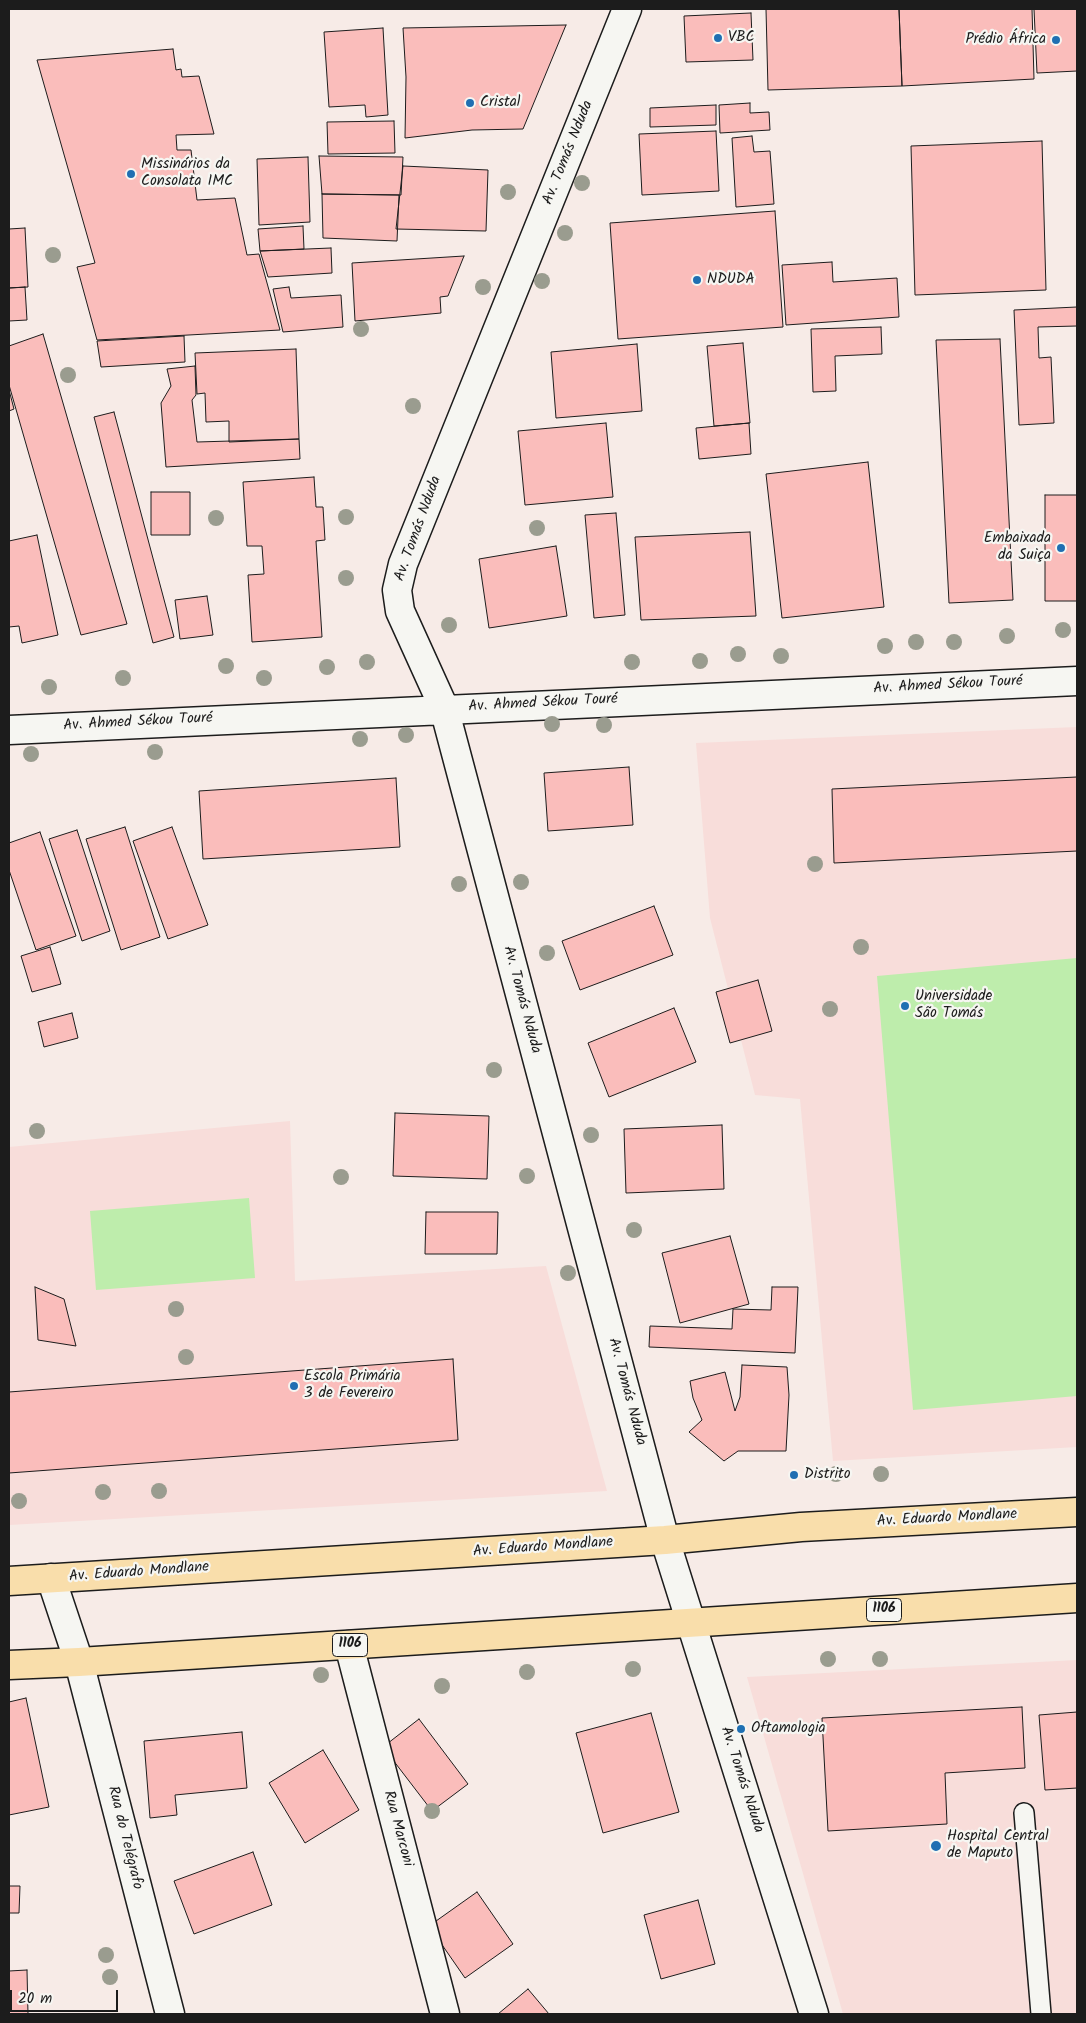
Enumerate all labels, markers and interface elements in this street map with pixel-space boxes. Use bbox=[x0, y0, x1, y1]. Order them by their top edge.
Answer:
place label: VBC bbox=[728, 29, 755, 47]
place label: Prédio África bbox=[965, 31, 1046, 49]
marker: VBC bbox=[712, 32, 724, 44]
marker: Prédio África bbox=[1050, 34, 1062, 46]
place label: Cristal bbox=[480, 94, 520, 112]
marker: Cristal bbox=[464, 97, 476, 109]
street label: Av. Tomás Nduda bbox=[540, 98, 598, 208]
place label: Missinários da Consolata IMC bbox=[141, 156, 233, 191]
marker: Missinários da Consolata IMC bbox=[125, 168, 137, 180]
place label: NDUDA bbox=[707, 271, 755, 289]
marker: NDUDA bbox=[691, 274, 703, 286]
street label: Av. Tomás Nduda bbox=[392, 474, 446, 584]
place label: Embaixada da Suiça bbox=[984, 530, 1051, 565]
marker: Embaixada da Suiça bbox=[1055, 542, 1067, 554]
street label: Av. Ahmed Sékou Touré bbox=[873, 673, 1023, 699]
street label: Av. Ahmed Sékou Touré bbox=[468, 691, 618, 717]
street label: Av. Ahmed Sékou Touré bbox=[63, 710, 213, 736]
street label: Av. Tomás Nduda bbox=[498, 944, 544, 1056]
place label: Universidade São Tomás bbox=[915, 988, 992, 1023]
marker: Universidade São Tomás bbox=[899, 1000, 911, 1012]
street label: Av. Tomás Nduda bbox=[603, 1336, 649, 1448]
place label: Escola Primária 3 de Fevereiro bbox=[304, 1368, 401, 1403]
marker: Escola Primária 3 de Fevereiro bbox=[288, 1380, 300, 1392]
place label: Distrito bbox=[804, 1466, 851, 1484]
marker: Distrito bbox=[788, 1469, 800, 1481]
street label: Av. Eduardo Mondlane bbox=[876, 1506, 1018, 1532]
street label: Av. Eduardo Mondlane bbox=[472, 1534, 614, 1562]
street label: Av. Eduardo Mondlane bbox=[68, 1559, 210, 1587]
road number: 1106 bbox=[866, 1598, 902, 1622]
road number: 1106 bbox=[332, 1634, 368, 1656]
place label: Oftamologia bbox=[751, 1720, 826, 1738]
marker: Oftamologia bbox=[735, 1723, 747, 1735]
street label: Av. Tomás Nduda bbox=[715, 1725, 767, 1835]
street label: Rua do Telégrafo bbox=[102, 1784, 146, 1892]
street label: Rua Marconi bbox=[378, 1789, 416, 1869]
place label: Hospital Central de Maputo bbox=[947, 1828, 1049, 1863]
marker: Hospital Central de Maputo bbox=[929, 1839, 943, 1853]
scale bar bbox=[12, 1980, 120, 2012]
text: 20 m bbox=[18, 1987, 52, 2011]

